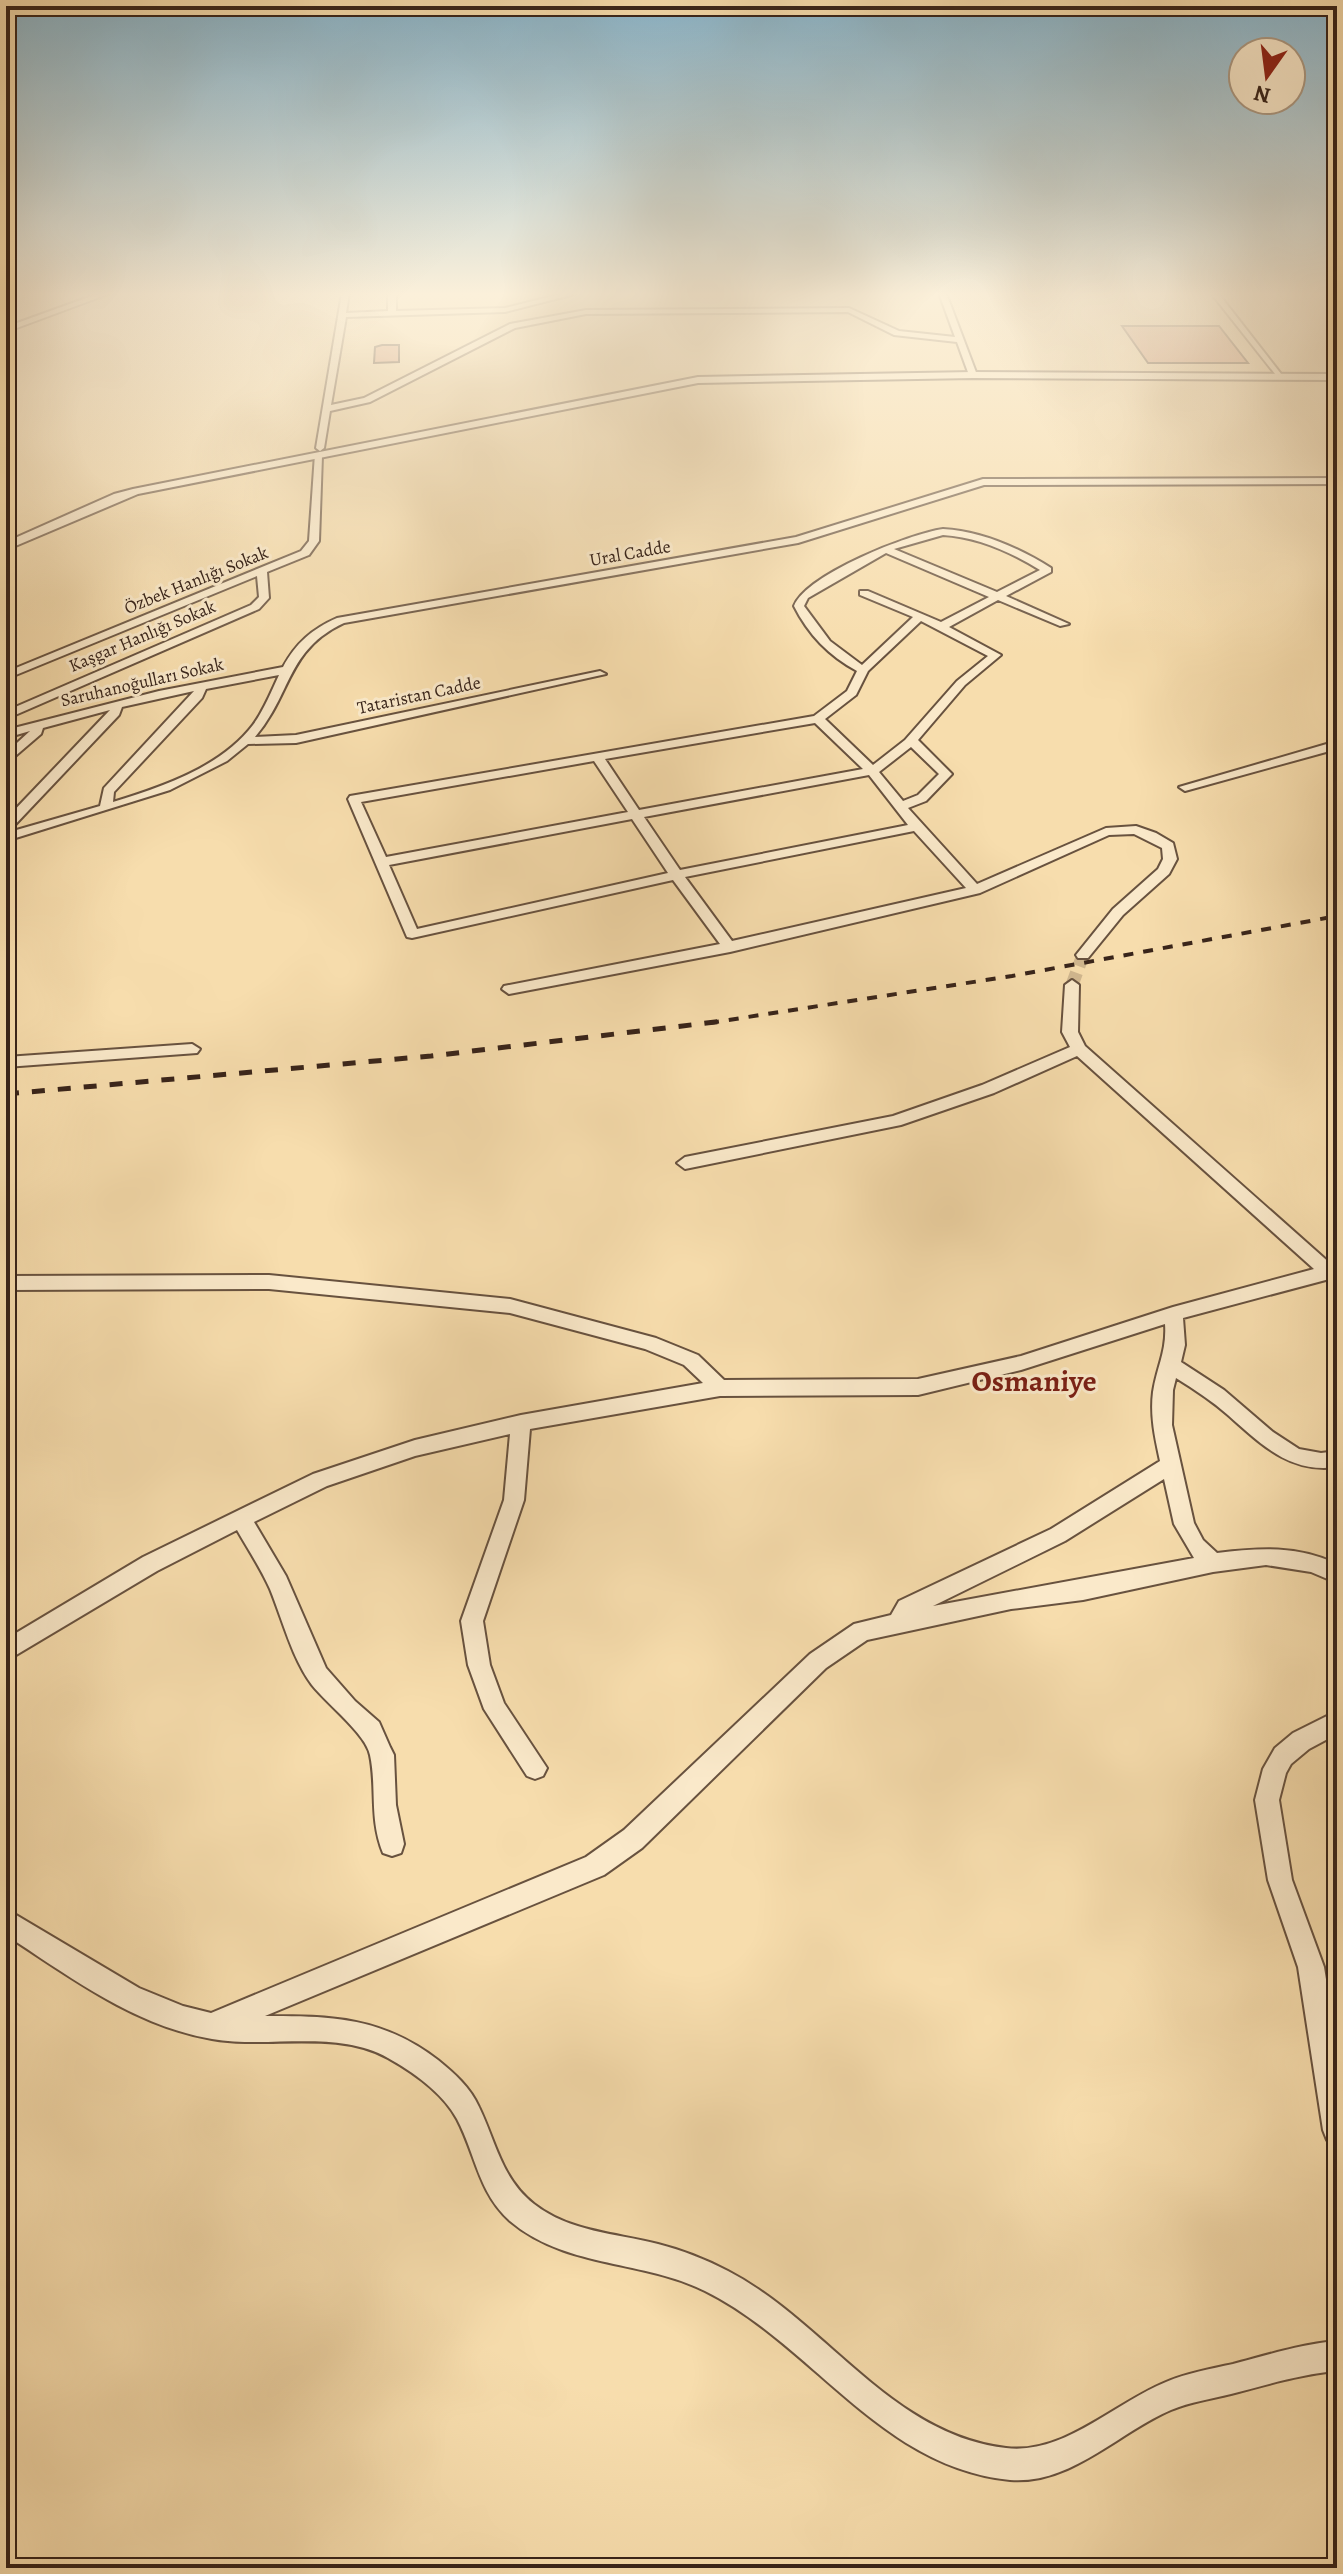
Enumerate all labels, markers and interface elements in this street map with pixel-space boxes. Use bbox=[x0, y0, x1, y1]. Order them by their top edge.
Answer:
north arrow bbox=[1227, 36, 1307, 116]
text: N bbox=[1251, 78, 1274, 111]
street label: Ural Cadde bbox=[588, 534, 672, 572]
street label: Özbek Hanlığı Sokak bbox=[121, 540, 272, 620]
street label: Kaşgar Hanlığı Sokak bbox=[65, 594, 219, 678]
street label: Saruhanoğulları Sokak bbox=[58, 652, 226, 712]
street label: Tataristan Cadde bbox=[355, 670, 483, 720]
district label: Osmaniye bbox=[971, 1361, 1097, 1401]

